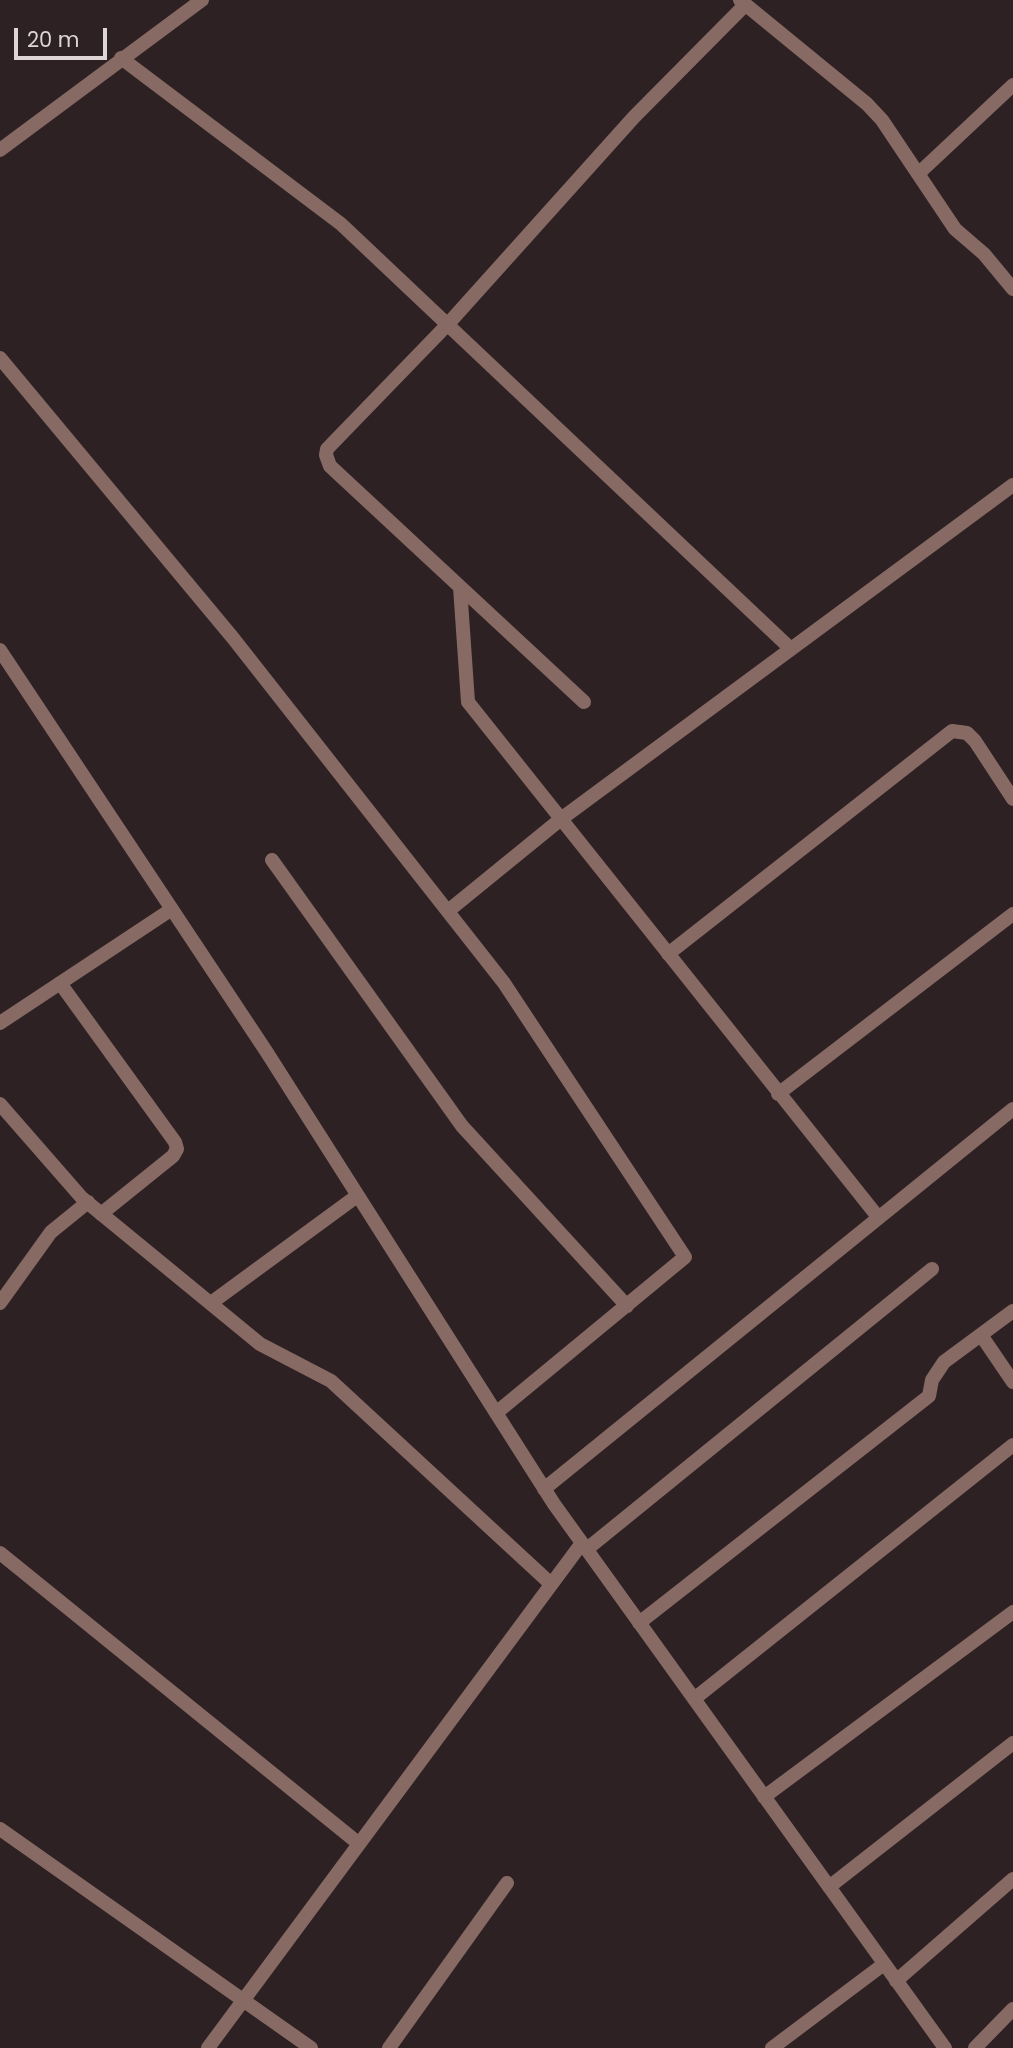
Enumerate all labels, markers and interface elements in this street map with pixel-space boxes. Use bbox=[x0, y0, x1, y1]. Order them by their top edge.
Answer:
scale bar bbox=[18, 14, 110, 58]
text: 20 m bbox=[27, 25, 80, 54]

